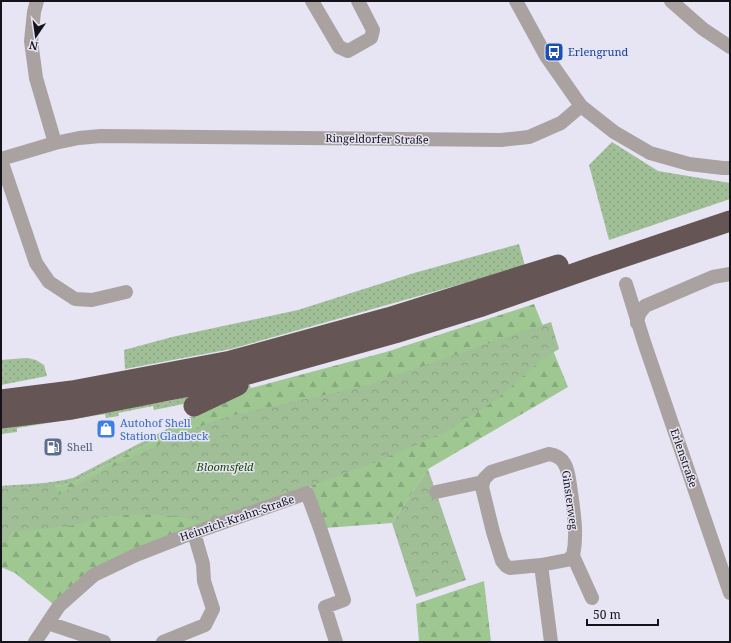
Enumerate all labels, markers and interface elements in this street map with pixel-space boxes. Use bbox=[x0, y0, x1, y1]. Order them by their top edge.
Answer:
north arrow bbox=[16, 16, 56, 56]
text: N bbox=[27, 38, 40, 55]
bus stop icon: Erlengrund bbox=[543, 41, 565, 63]
place label: Erlengrund bbox=[568, 44, 629, 59]
street label: Ringeldorfer Straße bbox=[325, 130, 429, 147]
place label: Autohof Shell Station Gladbeck bbox=[120, 415, 209, 443]
shop icon: Autohof Shell Station Gladbeck bbox=[95, 418, 117, 440]
street label: Erlenstraße bbox=[667, 426, 702, 489]
fuel station icon: Shell bbox=[42, 436, 64, 458]
place label: Shell bbox=[67, 439, 93, 454]
park label: Bloomsfeld bbox=[196, 459, 254, 474]
street label: Ginsterweg bbox=[559, 469, 582, 531]
street label: Heinrich-Krahn-Straße bbox=[178, 491, 296, 544]
scale bar bbox=[587, 601, 658, 627]
text: 50 m bbox=[593, 606, 621, 623]

